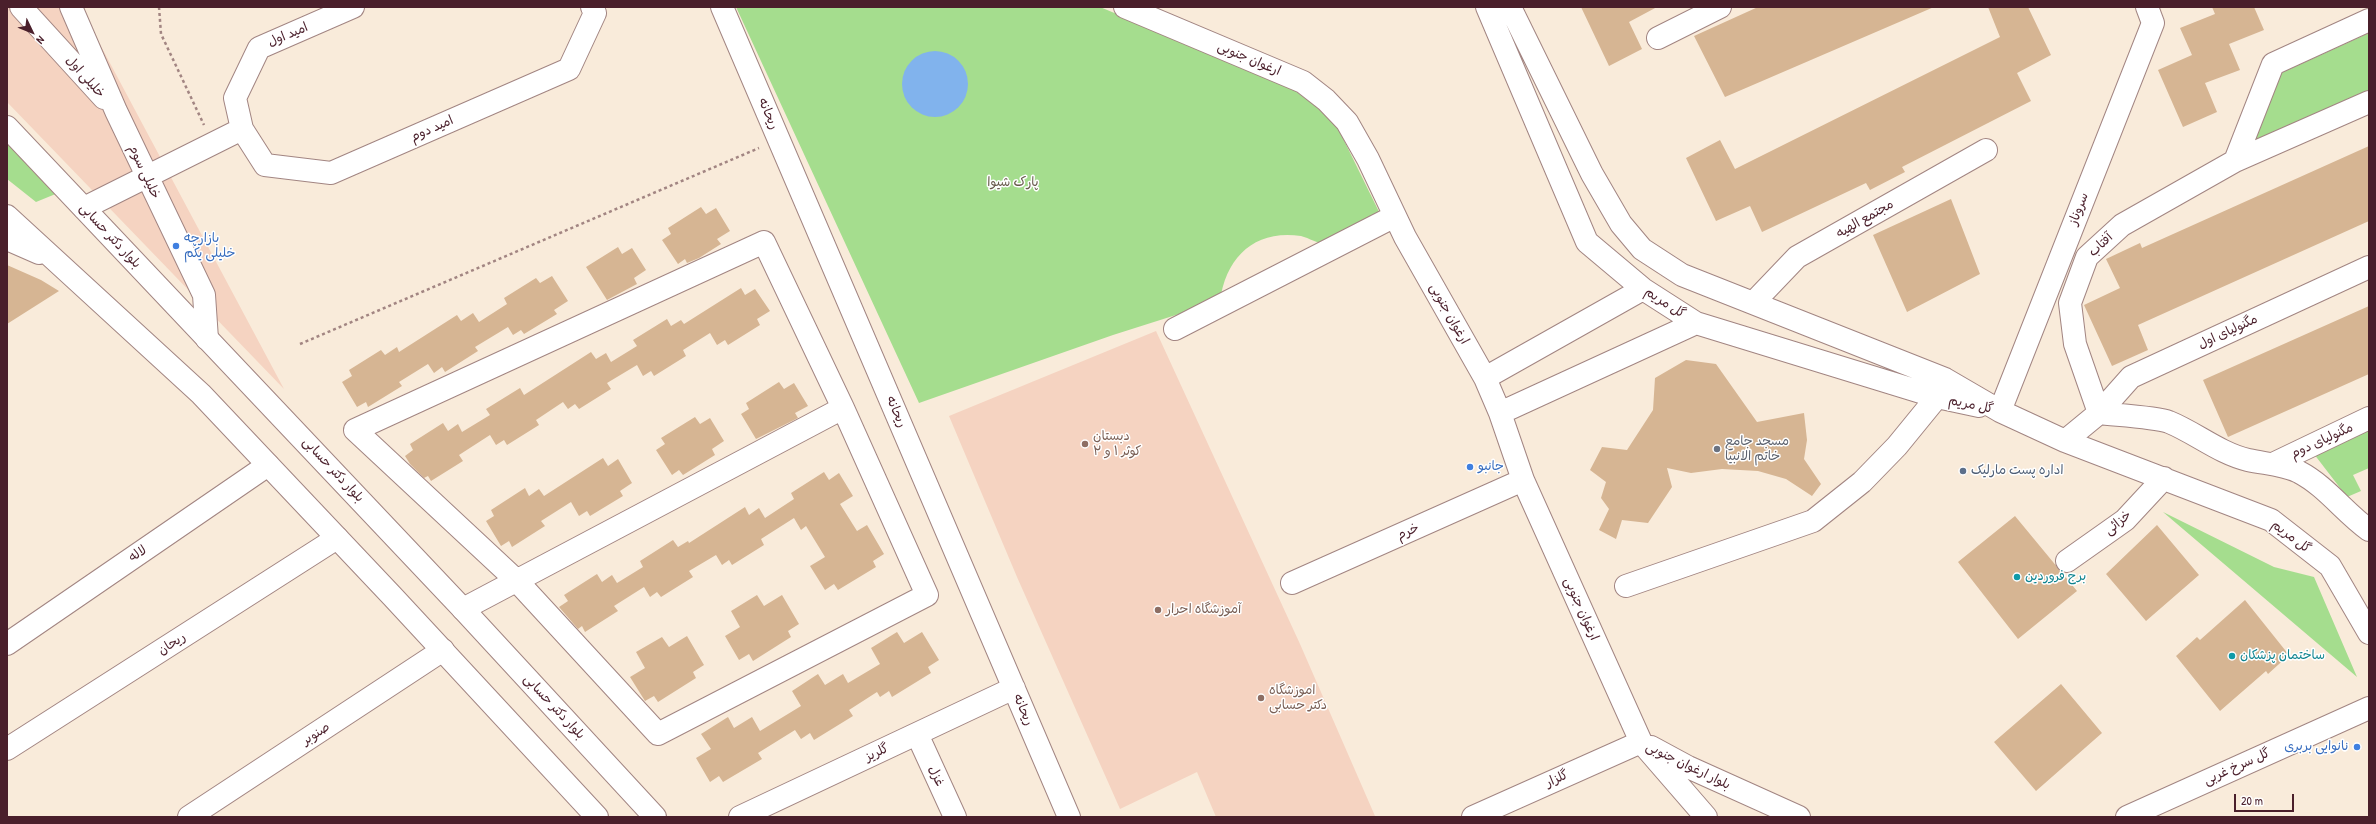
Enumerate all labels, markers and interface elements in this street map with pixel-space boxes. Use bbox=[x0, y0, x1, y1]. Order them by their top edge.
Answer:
north arrow bbox=[12, 12, 52, 52]
street label: امید اول bbox=[266, 20, 310, 50]
text: N bbox=[34, 33, 48, 47]
street label: ارغوان جنوبی bbox=[1215, 39, 1283, 79]
street label: خلیلی اول bbox=[62, 53, 108, 101]
street label: ریحانه bbox=[754, 96, 782, 132]
street label: امید دوم bbox=[408, 113, 456, 145]
street label: خلیلی سوم bbox=[125, 143, 163, 201]
park label: پارک شیوا bbox=[987, 175, 1039, 191]
street label: سروناز bbox=[2066, 191, 2092, 227]
street label: مجتمع الهیه bbox=[1834, 196, 1896, 242]
street label: بلوار دکتر حسابی bbox=[76, 200, 144, 272]
street label: آفتاب bbox=[2086, 230, 2116, 260]
place label: بازارچه خلیلی یکم bbox=[184, 231, 235, 262]
marker: بازارچه خلیلی یکم bbox=[171, 241, 181, 251]
street label: ارغوان جنوبی bbox=[1426, 281, 1472, 347]
street label: گل مریم bbox=[1642, 284, 1688, 322]
street label: مگنولیای اول bbox=[2196, 311, 2260, 353]
street label: گل مریم bbox=[1947, 393, 1995, 417]
street label: ریحانه bbox=[882, 394, 910, 430]
street label: مگنولیای دوم bbox=[2288, 420, 2356, 462]
place label: دبستان کوثر ۱ و ۲ bbox=[1093, 429, 1141, 460]
street label: بلوار دکتر حسابی bbox=[299, 434, 367, 506]
place label: مسجد جامع خاتم الانبیا bbox=[1725, 434, 1789, 465]
marker: دبستان کوثر ۱ و ۲ bbox=[1080, 439, 1090, 449]
marker: مسجد جامع خاتم الانبیا bbox=[1712, 444, 1722, 454]
place label: جانبو bbox=[1478, 459, 1504, 475]
marker: جانبو bbox=[1465, 462, 1475, 472]
place label: اداره پست مارلیک bbox=[1971, 463, 2064, 479]
marker: اداره پست مارلیک bbox=[1958, 466, 1968, 476]
street label: خزائی bbox=[2101, 507, 2135, 539]
street label: گل مریم bbox=[2268, 517, 2314, 557]
street label: خرم bbox=[1394, 520, 1422, 544]
street label: لاله bbox=[126, 542, 150, 566]
place label: برج فروردین bbox=[2025, 569, 2086, 585]
marker: برج فروردین bbox=[2012, 572, 2022, 582]
street label: ارغوان جنوبی bbox=[1560, 575, 1602, 643]
place label: آموزشگاه احرار bbox=[1166, 602, 1241, 618]
marker: آموزشگاه احرار bbox=[1153, 605, 1163, 615]
street label: ریحان bbox=[155, 629, 189, 659]
place label: ساختمان پزشکان bbox=[2240, 648, 2325, 664]
marker: ساختمان پزشکان bbox=[2227, 651, 2237, 661]
street label: بلوار دکتر حسابی bbox=[520, 671, 588, 743]
place label: اموزشگاه دکتر حسابی bbox=[1269, 683, 1327, 714]
street label: ریحانه bbox=[1009, 692, 1037, 728]
marker: اموزشگاه دکتر حسابی bbox=[1256, 693, 1266, 703]
street label: صنوبر bbox=[299, 719, 333, 749]
street label: بلوار ارغوان جنوبی bbox=[1643, 739, 1733, 793]
place label: نانوایی بربری bbox=[2284, 739, 2349, 755]
street label: گلریز bbox=[863, 741, 891, 765]
marker: نانوایی بربری bbox=[2352, 742, 2362, 752]
street label: گل سرخ غربی bbox=[2201, 745, 2273, 789]
street label: غزل bbox=[924, 763, 948, 789]
street label: گلزار bbox=[1543, 767, 1571, 791]
scale bar bbox=[2236, 786, 2296, 812]
text: 20 m bbox=[2241, 792, 2263, 809]

